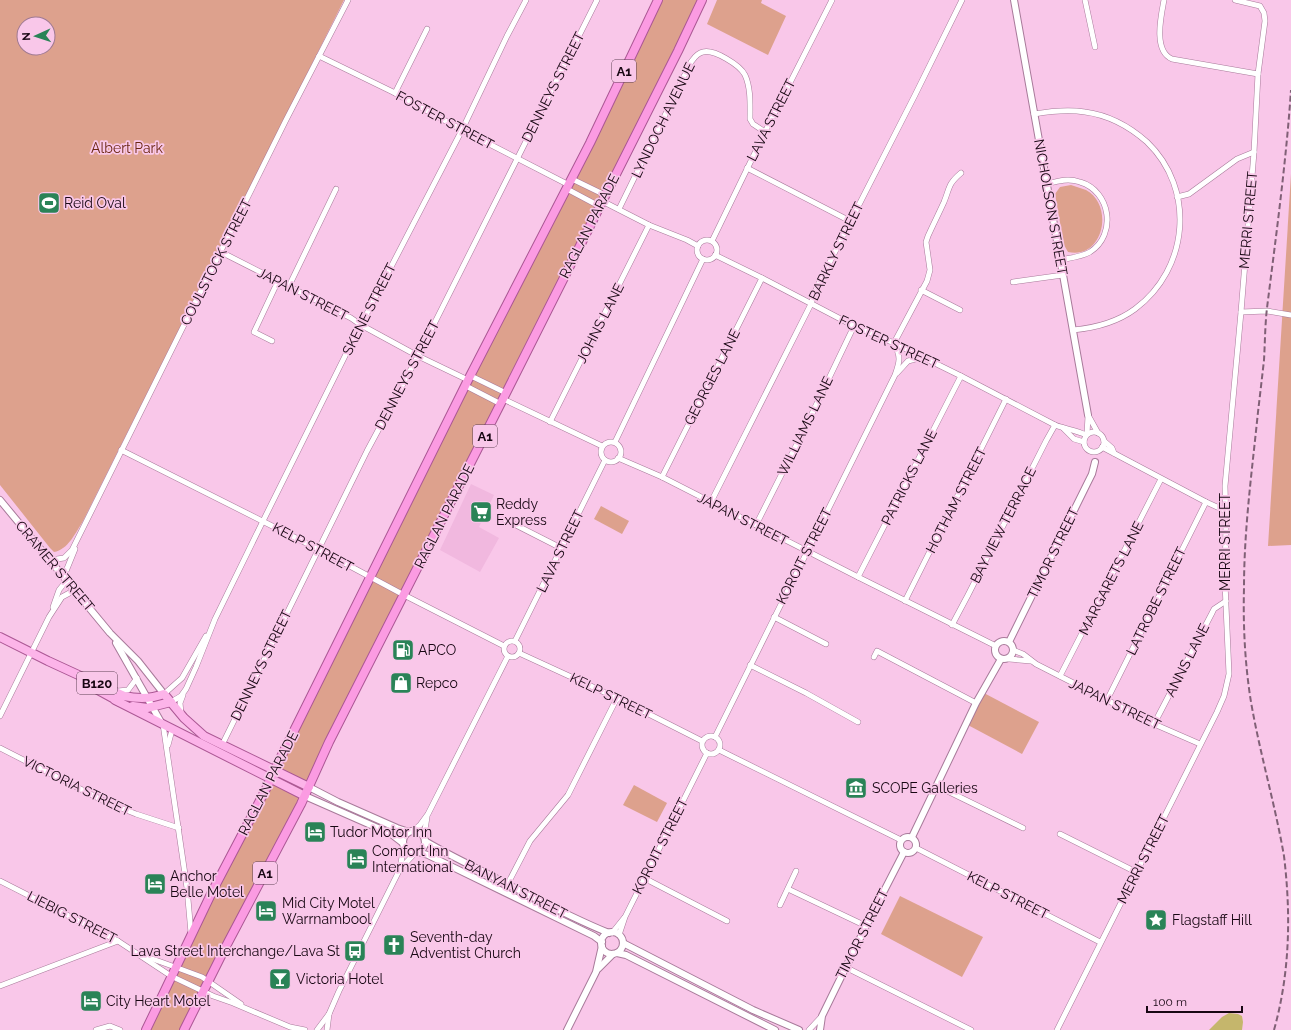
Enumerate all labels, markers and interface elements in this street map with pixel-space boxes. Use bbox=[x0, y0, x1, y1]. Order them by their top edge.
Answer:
north arrow bbox=[16, 16, 56, 56]
street label: DENNEYS STREET bbox=[518, 29, 588, 145]
text: N bbox=[20, 32, 33, 41]
road number: A1 bbox=[612, 60, 636, 82]
street label: LYNDOCH AVENUE bbox=[628, 60, 698, 180]
street label: LAVA STREET bbox=[743, 76, 799, 164]
street label: FOSTER STREET bbox=[393, 87, 497, 153]
street label: NICHOLSON STREET bbox=[1031, 138, 1071, 277]
park label: Albert Park bbox=[91, 140, 164, 156]
street label: MERRI STREET bbox=[1236, 170, 1260, 269]
street label: RAGLAN PARADE bbox=[556, 171, 622, 281]
sports icon: Reid Oval bbox=[36, 190, 62, 216]
place label: Reid Oval bbox=[64, 195, 126, 211]
street label: COULSTOCK STREET bbox=[177, 196, 255, 328]
street label: BARKLY STREET bbox=[805, 199, 867, 303]
street label: SKENE STREET bbox=[339, 260, 399, 357]
street label: JAPAN STREET bbox=[255, 264, 351, 324]
street label: JOHNS LANE bbox=[573, 280, 627, 366]
street label: FOSTER STREET bbox=[836, 312, 942, 372]
street label: DENNEYS STREET bbox=[371, 317, 443, 432]
street label: GEORGES LANE bbox=[681, 326, 743, 428]
street label: WILLIAMS LANE bbox=[774, 374, 836, 478]
road number: A1 bbox=[473, 425, 497, 447]
street label: PATRICKS LANE bbox=[878, 426, 940, 528]
street label: HOTHAM STREET bbox=[922, 444, 990, 556]
street label: RAGLAN PARADE bbox=[411, 461, 477, 571]
street label: BAYVIEW TERRACE bbox=[967, 464, 1039, 586]
street label: JAPAN STREET bbox=[695, 489, 791, 549]
street label: MERRI STREET bbox=[1217, 493, 1233, 591]
place label: Reddy Express bbox=[496, 496, 547, 528]
supermarket icon: Reddy Express bbox=[468, 499, 494, 525]
street label: TIMOR STREET bbox=[1024, 504, 1082, 601]
street label: KOROIT STREET bbox=[773, 505, 835, 607]
street label: LAVA STREET bbox=[533, 507, 587, 595]
street label: CRAMER STREET bbox=[12, 517, 98, 615]
street label: MARGARETS LANE bbox=[1075, 518, 1147, 638]
street label: KELP STREET bbox=[270, 519, 357, 575]
street label: LATROBE STREET bbox=[1123, 544, 1189, 658]
street label: DENNEYS STREET bbox=[227, 607, 295, 723]
street label: ANNS LANE bbox=[1162, 621, 1212, 699]
fuel station icon: APCO bbox=[390, 637, 416, 663]
place label: APCO bbox=[418, 642, 456, 658]
street label: KELP STREET bbox=[567, 669, 655, 723]
shop icon: Repco bbox=[388, 670, 414, 696]
road number: B120 bbox=[77, 672, 117, 694]
place label: Repco bbox=[416, 675, 458, 691]
street label: JAPAN STREET bbox=[1067, 675, 1164, 733]
street label: RAGLAN PARADE bbox=[235, 728, 301, 838]
street label: VICTORIA STREET bbox=[20, 753, 134, 819]
museum icon: SCOPE Galleries bbox=[843, 775, 869, 801]
place label: SCOPE Galleries bbox=[872, 780, 978, 796]
street label: KOROIT STREET bbox=[629, 795, 691, 897]
street label: MERRI STREET bbox=[1114, 811, 1173, 906]
hotel icon: Tudor Motor Inn bbox=[302, 819, 328, 845]
place label: Tudor Motor Inn bbox=[330, 824, 432, 840]
place label: Comfort Inn International bbox=[372, 843, 453, 875]
hotel icon: Comfort Inn International bbox=[344, 846, 370, 872]
street label: BANYAN STREET bbox=[462, 856, 570, 922]
road number: A1 bbox=[253, 862, 277, 884]
place label: Anchor Belle Motel bbox=[170, 868, 244, 900]
street label: KELP STREET bbox=[965, 868, 1052, 923]
hotel icon: Anchor Belle Motel bbox=[142, 871, 168, 897]
street label: TIMOR STREET bbox=[832, 886, 892, 982]
street label: LIEBIG STREET bbox=[25, 888, 120, 947]
place label: Mid City Motel Warrnambool bbox=[282, 895, 375, 927]
hotel icon: Mid City Motel Warrnambool bbox=[253, 898, 279, 924]
place icon: Flagstaff Hill bbox=[1143, 907, 1169, 933]
place label: Flagstaff Hill bbox=[1172, 912, 1252, 928]
place label: Seventh-day Adventist Church bbox=[410, 929, 521, 961]
church icon: Seventh-day Adventist Church bbox=[381, 932, 407, 958]
bus stop icon: Lava Street Interchange/Lava St bbox=[342, 938, 368, 964]
place label: Lava Street Interchange/Lava St bbox=[130, 943, 340, 959]
bar icon: Victoria Hotel bbox=[267, 966, 293, 992]
place label: Victoria Hotel bbox=[296, 971, 384, 987]
hotel icon: City Heart Motel bbox=[78, 988, 104, 1014]
scale bar bbox=[1147, 988, 1242, 1014]
place label: City Heart Motel bbox=[106, 993, 211, 1009]
text: 100 m bbox=[1153, 995, 1187, 1009]

